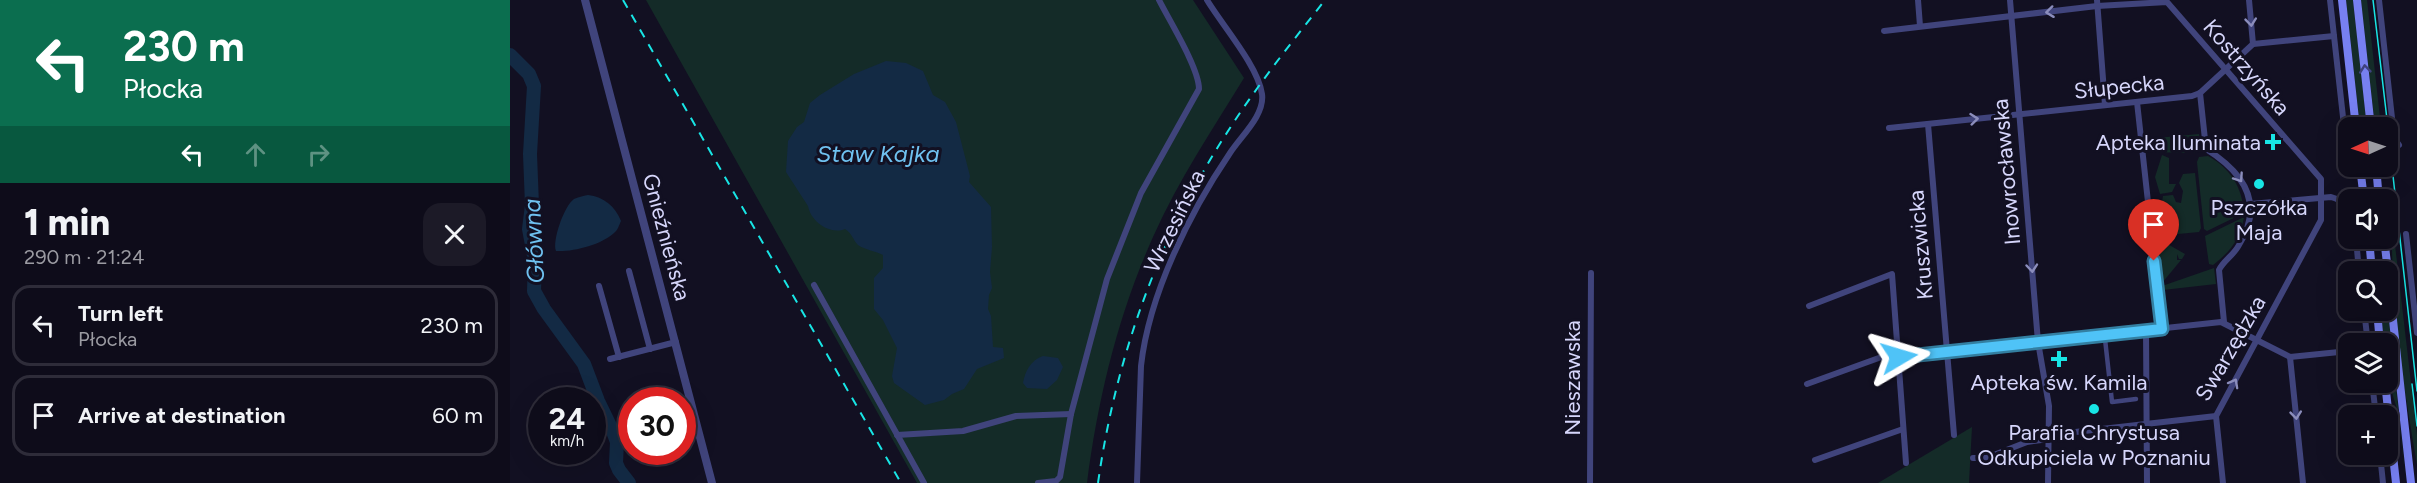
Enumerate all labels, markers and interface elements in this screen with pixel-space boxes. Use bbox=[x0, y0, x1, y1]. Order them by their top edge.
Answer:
one-way arrow bbox=[2045, 5, 2054, 18]
street label: Kostrzyńska bbox=[2198, 14, 2296, 121]
one-way arrow bbox=[2244, 18, 2257, 27]
text: 230 m bbox=[123, 21, 245, 72]
icon: left bbox=[24, 24, 102, 102]
one-way arrow bbox=[2359, 65, 2372, 74]
street label: Słupecka bbox=[2073, 68, 2165, 105]
text: Płocka bbox=[123, 72, 203, 105]
street label: Inowrocławska bbox=[1987, 98, 2026, 246]
one-way arrow bbox=[1970, 113, 1979, 126]
north arrow bbox=[2338, 117, 2398, 177]
map controls bbox=[2338, 117, 2398, 465]
place label: Apteka Iluminata bbox=[2096, 129, 2261, 156]
marker: Apteka Iluminata bbox=[2266, 135, 2280, 149]
icon: left bbox=[176, 138, 209, 171]
icon: ahead bbox=[239, 138, 272, 171]
icon: right bbox=[302, 138, 335, 171]
water label: Staw Kajka bbox=[817, 139, 939, 168]
street label: Wrzesińska bbox=[1138, 165, 1211, 277]
street label: Gnieźnieńska bbox=[637, 171, 696, 304]
one-way arrow bbox=[2232, 171, 2243, 182]
marker: Pszczółka Maja bbox=[2252, 177, 2266, 191]
street label: Kruszwicka bbox=[1902, 189, 1939, 301]
button: sound bbox=[2338, 189, 2398, 249]
place label: Pszczółka Maja bbox=[2210, 194, 2308, 246]
water label: Główna bbox=[517, 198, 550, 284]
pin bbox=[2128, 199, 2179, 261]
text: 1 min bbox=[24, 201, 110, 244]
button: close bbox=[423, 203, 486, 266]
icon: arrive bbox=[2137, 208, 2170, 241]
text: 290 m · 21:24 bbox=[24, 245, 144, 269]
button: search bbox=[2338, 261, 2398, 321]
one-way arrow bbox=[2026, 263, 2039, 272]
street label: Swarzędzka bbox=[2189, 291, 2271, 406]
text: Turn left bbox=[78, 300, 164, 327]
icon: left bbox=[27, 309, 60, 342]
text: 230 m bbox=[420, 312, 483, 339]
street label: Nieszawska bbox=[1559, 320, 1586, 436]
position arrow bbox=[1867, 325, 1931, 389]
text: Płocka bbox=[78, 327, 137, 351]
button: layers bbox=[2338, 333, 2398, 393]
marker: Apteka św. Kamila bbox=[2052, 352, 2066, 366]
place label: Apteka św. Kamila bbox=[1970, 369, 2148, 396]
one-way arrow bbox=[2227, 379, 2238, 389]
speed limit sign: 30 bbox=[618, 387, 696, 465]
icon: arrive bbox=[27, 399, 60, 432]
text: 24 bbox=[549, 400, 585, 437]
text: Arrive at destination bbox=[78, 402, 286, 429]
text: 60 m bbox=[432, 402, 483, 429]
marker: Parafia Chrystusa Odkupiciela w Poznaniu bbox=[2087, 402, 2101, 416]
button: + bbox=[2338, 405, 2398, 465]
one-way arrow bbox=[2289, 411, 2302, 420]
place label: Parafia Chrystusa Odkupiciela w Poznaniu bbox=[1977, 419, 2211, 471]
text: km/h bbox=[550, 432, 584, 450]

